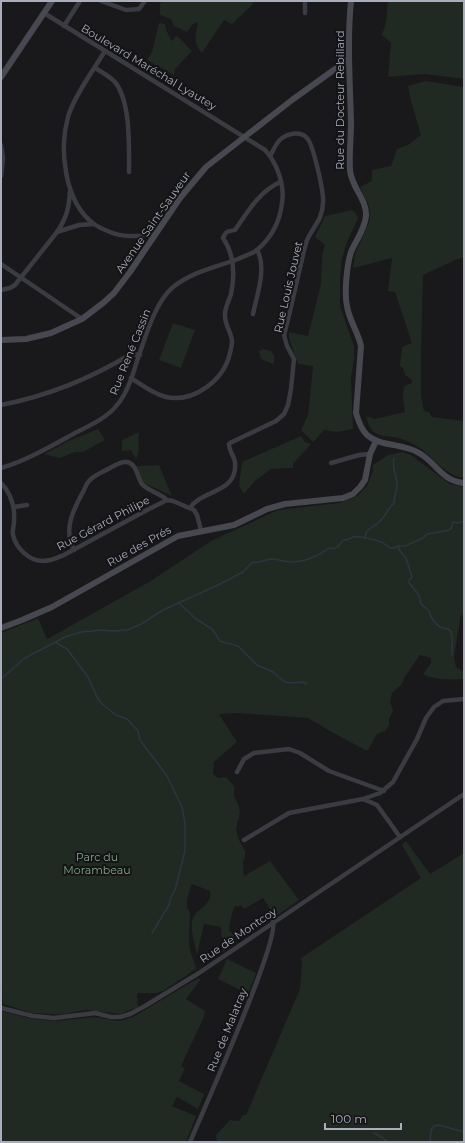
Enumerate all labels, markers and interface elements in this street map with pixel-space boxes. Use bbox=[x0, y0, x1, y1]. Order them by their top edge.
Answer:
street label: Boulevard Maréchal Lyautey bbox=[79, 21, 219, 113]
street label: Rue du Docteur Rebillard bbox=[333, 30, 347, 170]
street label: Avenue Saint-Sauveur bbox=[112, 168, 194, 276]
street label: Rue Louis Jouvet bbox=[271, 239, 305, 334]
street label: Rue René Cassin bbox=[106, 307, 154, 397]
street label: Rue Gérard Philipe bbox=[54, 492, 152, 553]
street label: Rue des Prés bbox=[104, 522, 174, 569]
park label: Parc du Morambeau bbox=[63, 850, 131, 877]
street label: Rue de Montcoy bbox=[197, 904, 279, 966]
street label: Rue de Malatray bbox=[204, 986, 250, 1074]
scale bar bbox=[325, 1105, 401, 1131]
text: 100 m bbox=[331, 1111, 367, 1126]

